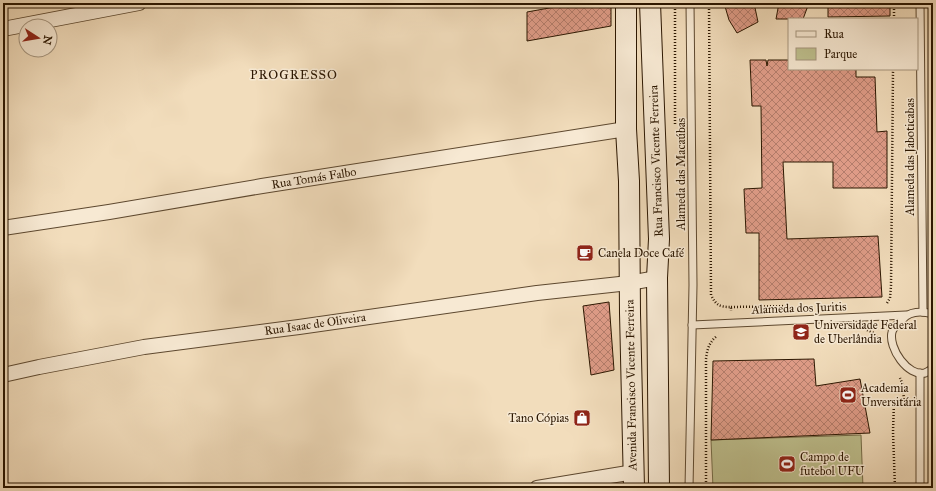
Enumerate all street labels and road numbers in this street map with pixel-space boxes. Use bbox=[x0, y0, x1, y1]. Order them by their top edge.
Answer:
street label: Rua Francisco Vicente Ferreira bbox=[646, 84, 666, 237]
street label: Alameda das Jaboticabas bbox=[903, 98, 918, 217]
street label: Alameda das Macaúbas bbox=[674, 118, 688, 231]
street label: Rua Tomás Falbo bbox=[271, 164, 357, 192]
street label: Avenida Francisco Vicente Ferreira bbox=[622, 298, 640, 472]
street label: Alameda dos Juritis bbox=[750, 299, 847, 318]
street label: Rua Isaac de Oliveira bbox=[263, 310, 368, 338]

